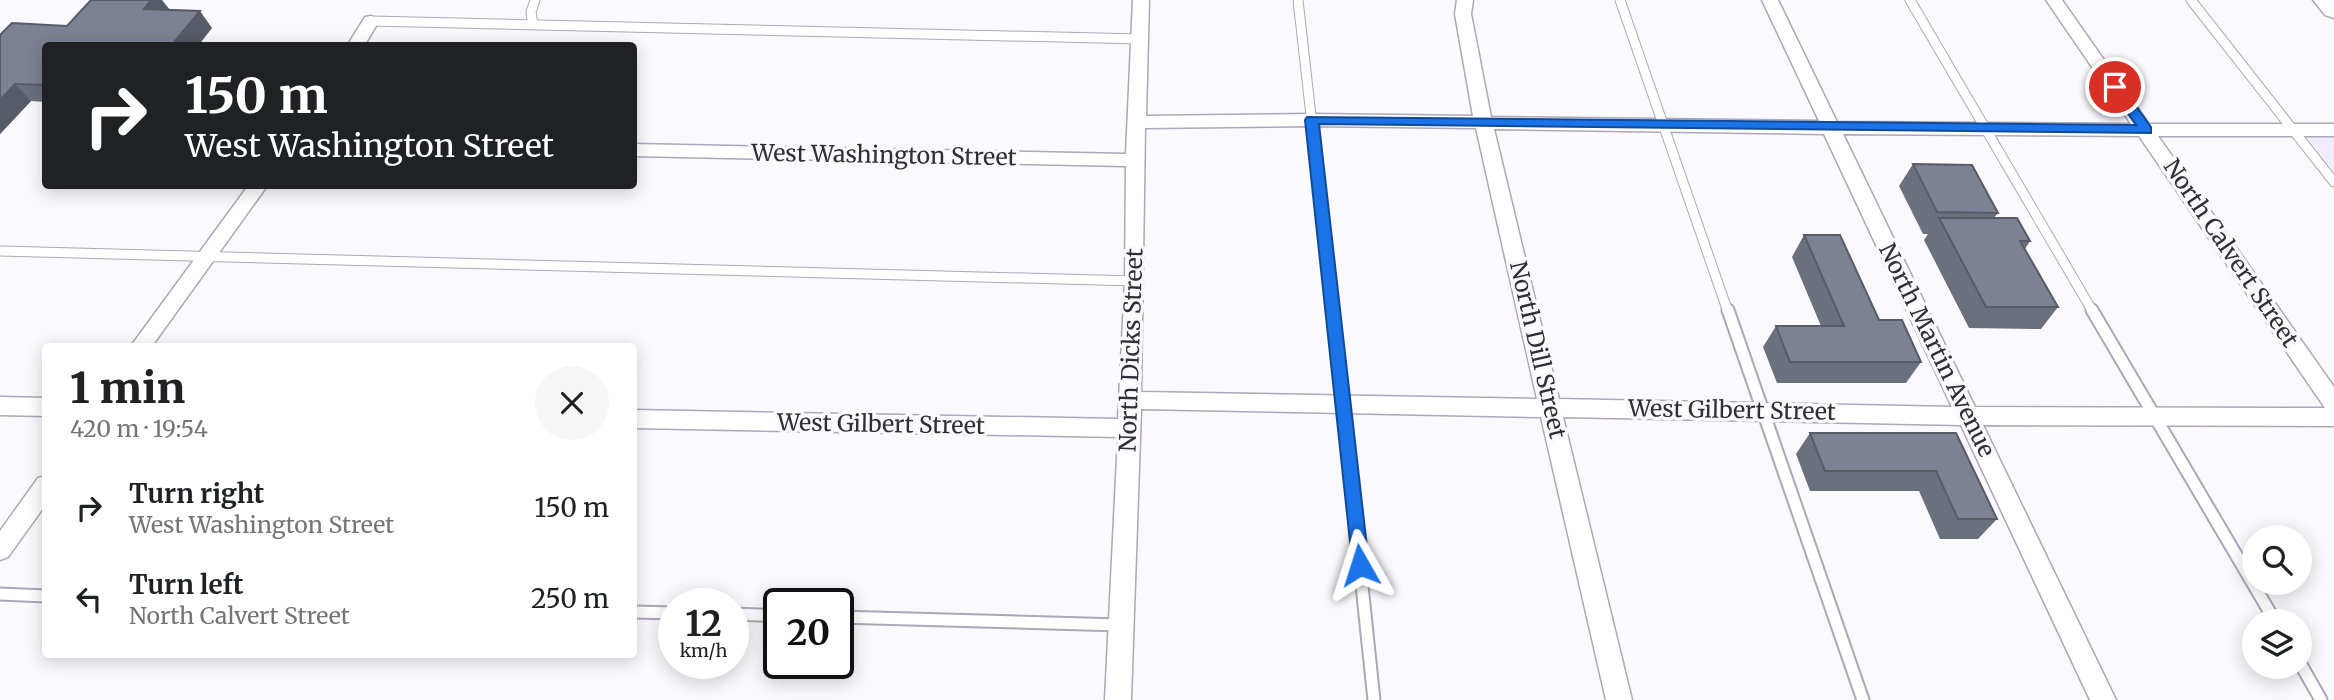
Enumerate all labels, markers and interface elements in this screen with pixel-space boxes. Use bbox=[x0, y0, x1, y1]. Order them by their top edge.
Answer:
pin bbox=[2085, 57, 2145, 117]
text: 150 m bbox=[185, 65, 328, 126]
icon: arrive bbox=[2096, 68, 2134, 106]
icon: right bbox=[70, 70, 161, 161]
text: West Washington Street bbox=[185, 126, 554, 166]
street label: West Washington Street bbox=[750, 138, 1017, 171]
street label: North Calvert Street bbox=[2158, 153, 2305, 352]
street label: North Martin Avenue bbox=[1873, 238, 2002, 461]
street label: North Dicks Street bbox=[1112, 248, 1149, 452]
street label: North Dill Street bbox=[1504, 258, 1573, 441]
text: 1 min bbox=[70, 362, 185, 414]
button: close bbox=[535, 366, 609, 440]
street label: West Gilbert Street bbox=[1627, 393, 1836, 426]
street label: West Gilbert Street bbox=[776, 407, 985, 440]
text: 420 m · 19:54 bbox=[70, 414, 208, 443]
text: Turn right bbox=[129, 477, 264, 510]
icon: right bbox=[70, 489, 108, 527]
text: 150 m bbox=[535, 491, 609, 524]
text: West Washington Street bbox=[129, 510, 394, 539]
map controls bbox=[2242, 525, 2312, 679]
button: search bbox=[2242, 525, 2312, 595]
position arrow bbox=[1323, 528, 1397, 602]
text: Turn left bbox=[129, 568, 243, 601]
icon: left bbox=[70, 580, 108, 618]
text: 250 m bbox=[531, 582, 609, 615]
speed limit sign: 20 bbox=[763, 588, 854, 679]
text: North Calvert Street bbox=[129, 601, 350, 630]
text: 12 bbox=[685, 602, 722, 646]
button: layers bbox=[2242, 609, 2312, 679]
text: km/h bbox=[680, 639, 727, 662]

